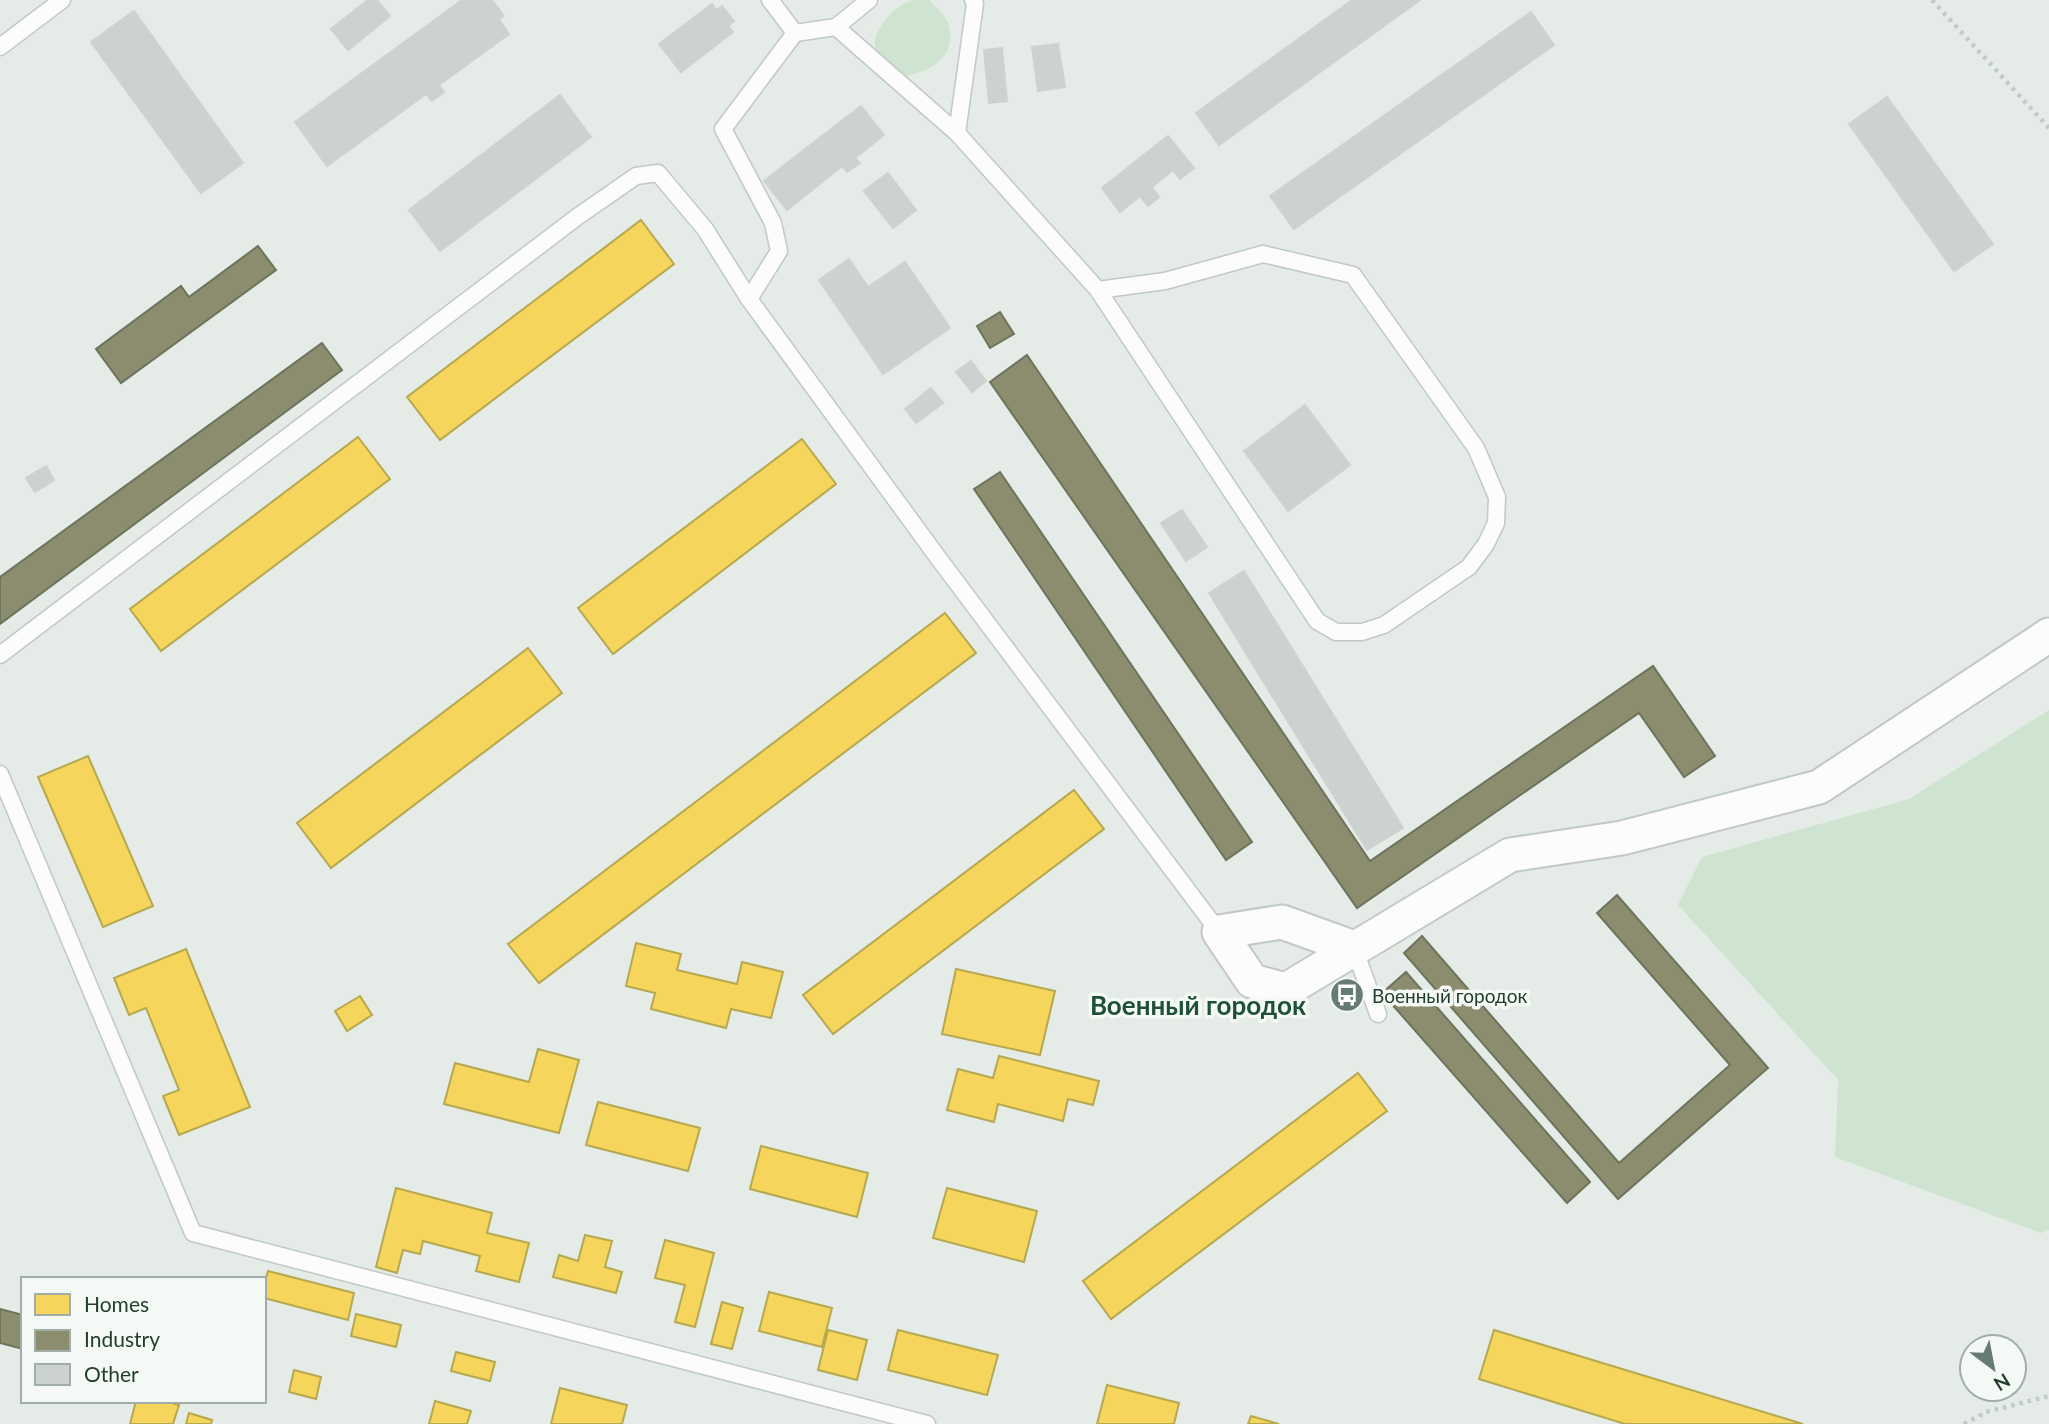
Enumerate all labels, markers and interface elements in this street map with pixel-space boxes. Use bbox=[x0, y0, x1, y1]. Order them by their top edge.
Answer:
bus stop icon: Военный городок bbox=[1328, 976, 1366, 1014]
place label: Военный городок bbox=[1372, 984, 1527, 1007]
district label: Военный городок bbox=[1090, 989, 1306, 1021]
legend bbox=[21, 1277, 266, 1403]
text: Homes bbox=[84, 1291, 149, 1316]
text: Industry bbox=[84, 1326, 160, 1351]
north arrow bbox=[1958, 1333, 2028, 1403]
text: Other bbox=[84, 1361, 139, 1386]
text: N bbox=[1990, 1369, 2015, 1396]

